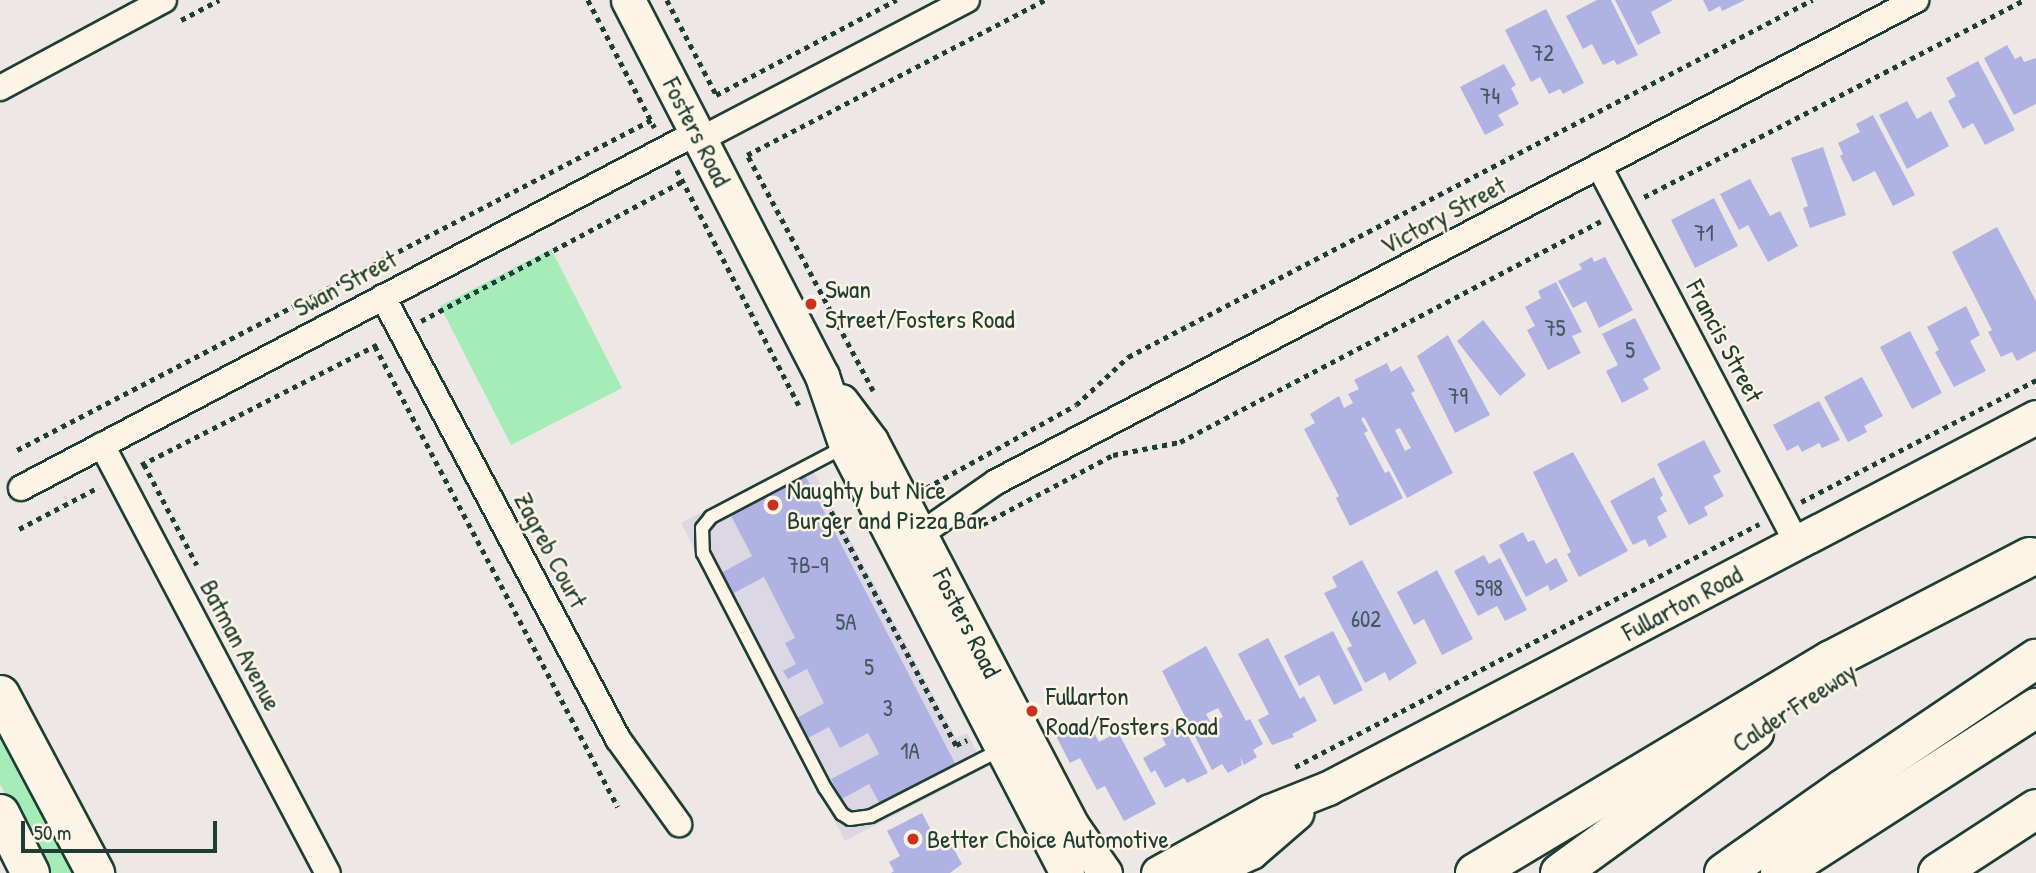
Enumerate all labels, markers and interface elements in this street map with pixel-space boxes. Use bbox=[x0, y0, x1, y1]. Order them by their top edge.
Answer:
house number: 72 bbox=[1532, 39, 1554, 67]
street label: Fosters Road bbox=[656, 72, 738, 192]
house number: 74 bbox=[1480, 82, 1500, 110]
street label: Victory Street bbox=[1375, 169, 1511, 261]
house number: 71 bbox=[1694, 219, 1714, 247]
street label: Swan Street bbox=[288, 243, 402, 323]
place label: Swan Street/Fosters Road bbox=[825, 273, 1015, 334]
street label: Francis Street bbox=[1680, 274, 1770, 408]
marker: Swan Street/Fosters Road bbox=[803, 296, 819, 312]
house number: 75 bbox=[1544, 314, 1566, 342]
house number: 5 bbox=[1625, 336, 1635, 364]
house number: 79 bbox=[1448, 382, 1468, 410]
place label: Naughty but Nice Burger and Pizza Bar bbox=[787, 474, 987, 536]
street label: Zagreb Court bbox=[508, 487, 594, 613]
marker: Naughty but Nice Burger and Pizza Bar bbox=[765, 497, 781, 513]
house number: 7B-9 bbox=[788, 551, 828, 579]
street label: Fullarton Road bbox=[1617, 558, 1747, 648]
street label: Fosters Road bbox=[926, 563, 1008, 683]
street label: Batman Avenue bbox=[193, 574, 289, 716]
house number: 598 bbox=[1475, 574, 1503, 602]
house number: 602 bbox=[1351, 605, 1381, 633]
house number: 5A bbox=[836, 608, 856, 636]
house number: 5 bbox=[864, 653, 874, 681]
street label: Calder Freeway bbox=[1726, 655, 1862, 759]
place label: Fullarton Road/Fosters Road bbox=[1046, 680, 1218, 742]
house number: 3 bbox=[883, 694, 893, 722]
marker: Fullarton Road/Fosters Road bbox=[1024, 703, 1040, 719]
house number: 1A bbox=[900, 737, 920, 765]
scale bar bbox=[24, 806, 220, 850]
text: 50 m bbox=[34, 818, 71, 847]
place label: Better Choice Automotive bbox=[927, 823, 1169, 855]
marker: Better Choice Automotive bbox=[905, 831, 921, 847]

